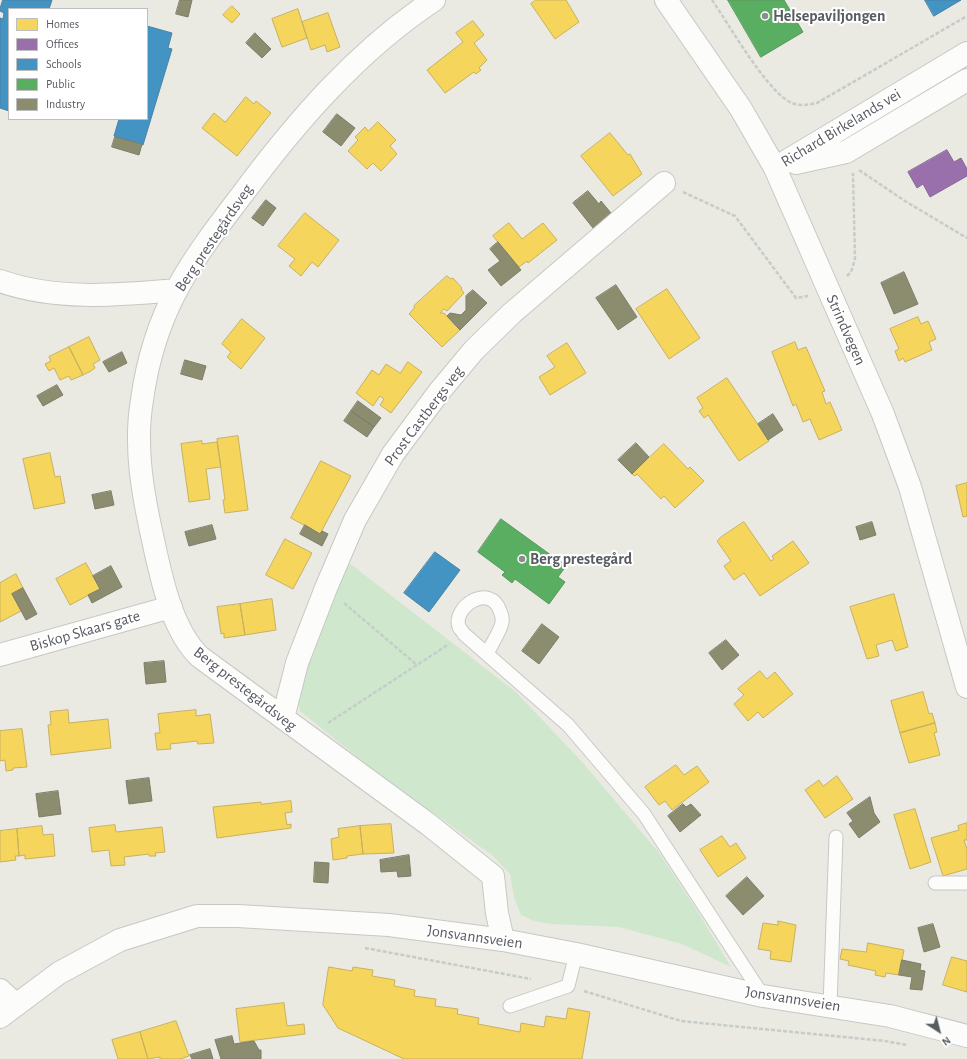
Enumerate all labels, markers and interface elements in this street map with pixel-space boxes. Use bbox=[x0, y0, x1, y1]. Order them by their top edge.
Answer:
place label: Helsepaviljongen bbox=[773, 6, 885, 26]
legend bbox=[8, 8, 148, 120]
marker: Helsepaviljongen bbox=[760, 11, 770, 21]
text: Homes bbox=[46, 18, 79, 30]
text: Offices bbox=[46, 38, 79, 50]
text: Schools bbox=[46, 58, 81, 70]
text: Public bbox=[46, 78, 75, 90]
street label: Richard Birkelands vei bbox=[777, 85, 905, 171]
text: Industry bbox=[46, 98, 85, 110]
street label: Berg prestegårdsveg bbox=[171, 181, 257, 295]
street label: Strindvegen bbox=[822, 292, 870, 368]
street label: Prost Castbergs veg bbox=[380, 362, 468, 470]
place label: Berg prestegård bbox=[530, 549, 632, 569]
marker: Berg prestegård bbox=[517, 554, 527, 564]
street label: Biskop Skaars gate bbox=[28, 606, 142, 656]
street label: Berg prestegårdsveg bbox=[190, 643, 300, 735]
street label: Jonsvannsveien bbox=[426, 921, 524, 953]
street label: Jonsvannsveien bbox=[744, 982, 842, 1016]
north arrow bbox=[919, 1011, 959, 1051]
text: N bbox=[940, 1034, 953, 1048]

